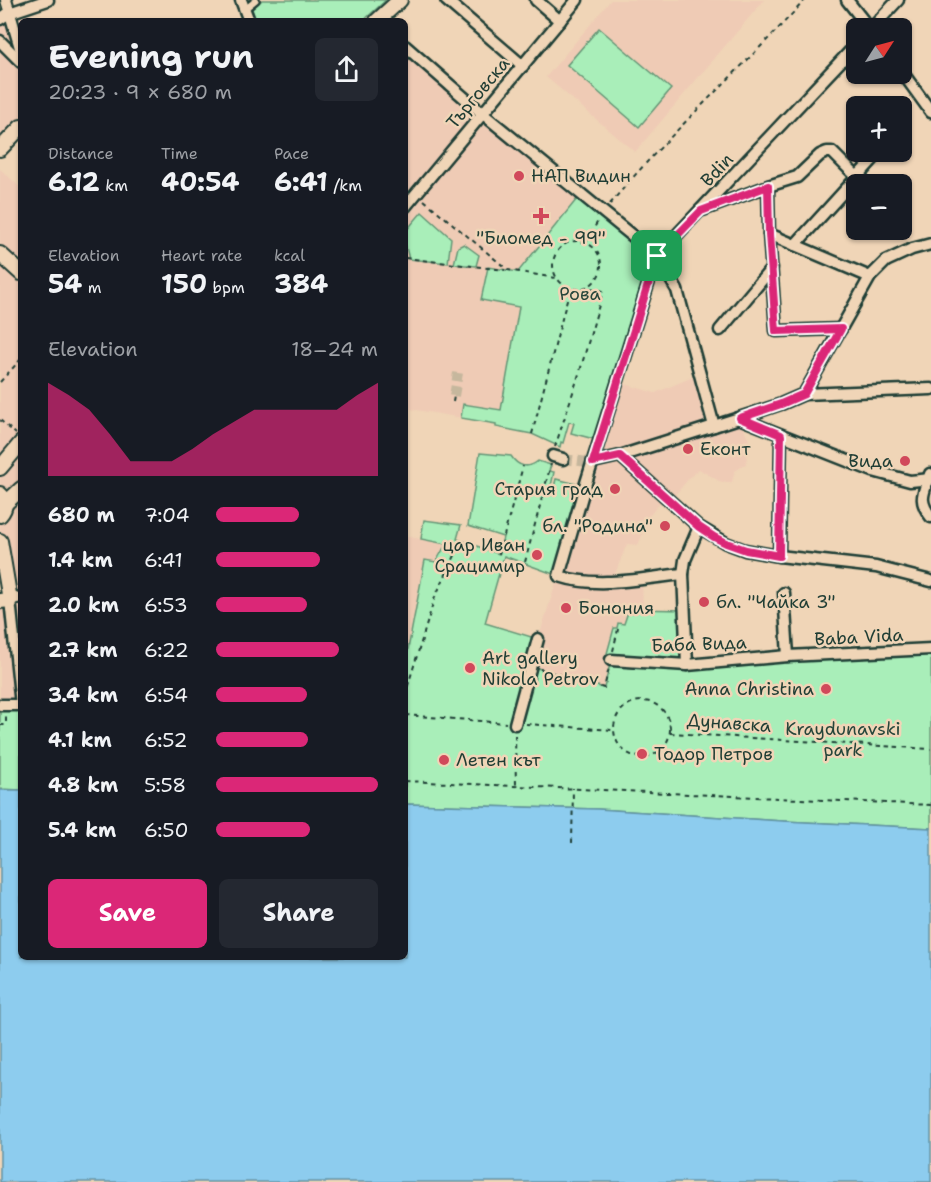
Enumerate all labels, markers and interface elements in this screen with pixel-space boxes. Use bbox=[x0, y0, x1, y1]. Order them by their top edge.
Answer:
north arrow bbox=[846, 18, 912, 84]
map controls bbox=[846, 18, 912, 240]
text: Evening run bbox=[48, 34, 254, 79]
button: share bbox=[315, 38, 378, 101]
street label: Търговска bbox=[441, 52, 515, 134]
text: 20:23 · 9 × 680 m bbox=[48, 79, 232, 105]
button: + bbox=[846, 96, 912, 162]
text: Distance bbox=[48, 143, 114, 164]
text: Time bbox=[161, 143, 198, 164]
text: Pace bbox=[274, 143, 309, 164]
street label: Bdin bbox=[695, 148, 739, 192]
text: 6.12 bbox=[48, 164, 100, 199]
text: 40:54 bbox=[161, 164, 240, 199]
text: 6:41 bbox=[274, 164, 328, 199]
place label: НАП Видин bbox=[531, 164, 631, 188]
marker: НАП Видин bbox=[512, 169, 526, 183]
button: − bbox=[846, 174, 912, 240]
text: km bbox=[100, 175, 128, 196]
text: /km bbox=[328, 175, 362, 196]
marker: "Биомед - 99" bbox=[532, 207, 550, 225]
place label: "Биомед - 99" bbox=[476, 226, 606, 250]
pin bbox=[631, 230, 682, 281]
icon: arrive bbox=[640, 239, 673, 272]
text: Elevation bbox=[48, 245, 120, 266]
text: Heart rate bbox=[161, 245, 243, 266]
text: kcal bbox=[274, 245, 305, 266]
text: 54 bbox=[48, 266, 82, 301]
text: 150 bbox=[161, 266, 207, 301]
text: 384 bbox=[274, 266, 328, 301]
text: m bbox=[82, 277, 102, 298]
text: bpm bbox=[207, 277, 245, 298]
park label: Рова bbox=[559, 282, 601, 306]
text: Elevation bbox=[48, 336, 138, 362]
text: 18–24 m bbox=[291, 336, 378, 362]
place label: Еконт bbox=[700, 437, 751, 461]
marker: Еконт bbox=[681, 442, 695, 456]
place label: Вида bbox=[848, 449, 893, 473]
marker: Вида bbox=[898, 454, 912, 468]
place label: Стария град bbox=[494, 477, 604, 501]
marker: Стария град bbox=[608, 482, 622, 496]
text: 680 m bbox=[48, 502, 115, 528]
text: 7:04 bbox=[144, 502, 189, 528]
place label: бл. "Родина" bbox=[542, 514, 653, 538]
marker: бл. "Родина" bbox=[658, 519, 672, 533]
place label: цар Иван Срацимир bbox=[434, 533, 525, 578]
text: 1.4 km bbox=[48, 547, 113, 573]
text: 6:41 bbox=[144, 547, 183, 573]
marker: цар Иван Срацимир bbox=[530, 548, 544, 562]
place label: бл. "Чайка 3" bbox=[716, 590, 836, 614]
text: 2.0 km bbox=[48, 592, 119, 618]
text: 6:53 bbox=[144, 592, 188, 618]
marker: бл. "Чайка 3" bbox=[697, 595, 711, 609]
place label: Бонония bbox=[578, 596, 654, 620]
marker: Бонония bbox=[559, 601, 573, 615]
street label: Baba Vida bbox=[814, 623, 904, 651]
street label: Баба Вида bbox=[651, 630, 747, 658]
text: 2.7 km bbox=[48, 637, 117, 663]
text: 6:22 bbox=[144, 637, 189, 663]
place label: Art gallery Nikola Petrov bbox=[482, 646, 599, 691]
marker: Art gallery Nikola Petrov bbox=[463, 661, 477, 675]
place label: Anna Christina bbox=[684, 677, 814, 701]
text: 3.4 km bbox=[48, 682, 118, 708]
text: 6:54 bbox=[144, 682, 188, 708]
marker: Anna Christina bbox=[819, 682, 833, 696]
street label: Дунавска bbox=[686, 708, 772, 738]
park label: Kraydunavski park bbox=[785, 717, 901, 762]
text: 4.1 km bbox=[48, 727, 112, 753]
text: 6:52 bbox=[144, 727, 188, 753]
place label: Тодор Петров bbox=[654, 742, 773, 766]
marker: Тодор Петров bbox=[635, 747, 649, 761]
place label: Летен кът bbox=[456, 748, 542, 772]
marker: Летен кът bbox=[437, 753, 451, 767]
text: 4.8 km bbox=[48, 772, 118, 798]
text: 5:58 bbox=[144, 772, 186, 798]
text: 5.4 km bbox=[48, 817, 116, 843]
text: 6:50 bbox=[144, 817, 188, 843]
button: Save bbox=[48, 879, 207, 948]
button: Share bbox=[219, 879, 378, 948]

